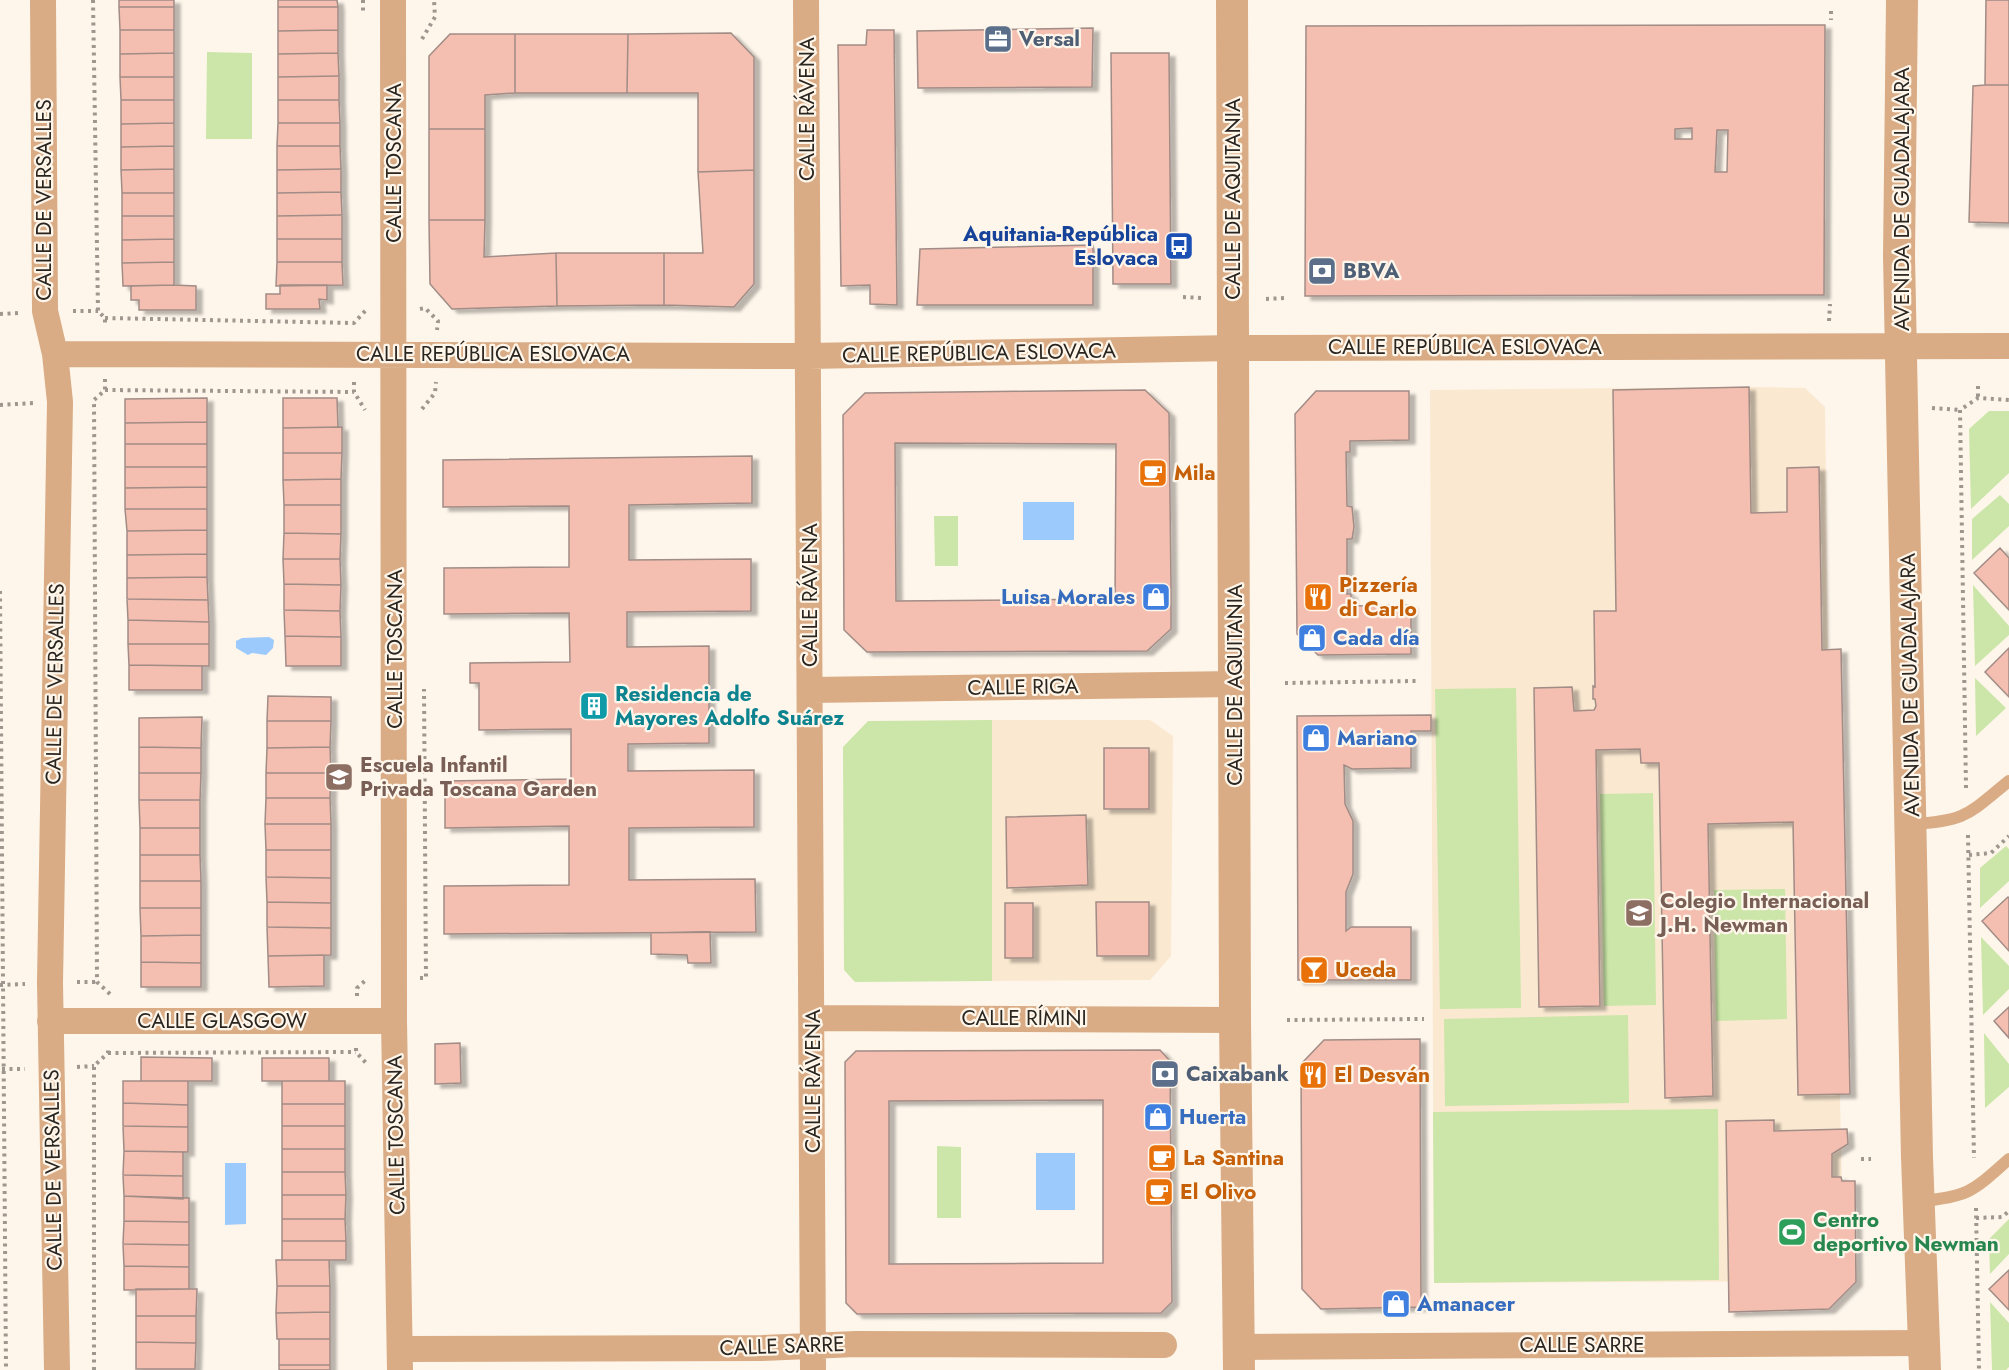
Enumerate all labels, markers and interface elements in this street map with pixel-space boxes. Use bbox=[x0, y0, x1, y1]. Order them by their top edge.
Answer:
office icon: Versal bbox=[982, 23, 1014, 55]
place label: Versal bbox=[1018, 24, 1080, 54]
street label: CALLE RÁVENA bbox=[792, 37, 822, 181]
street label: AVENIDA DE GUADALAJARA bbox=[1887, 67, 1917, 331]
street label: CALLE TOSCANA bbox=[379, 83, 409, 243]
street label: CALLE DE AQUITANIA bbox=[1218, 98, 1248, 300]
street label: CALLE DE VERSALLES bbox=[29, 99, 59, 301]
place label: Aquitania-República Eslovaca bbox=[962, 219, 1158, 273]
bus stop icon: Aquitania-República Eslovaca bbox=[1163, 230, 1195, 262]
bank icon: BBVA bbox=[1306, 255, 1338, 287]
place label: BBVA bbox=[1343, 256, 1400, 286]
street label: CALLE REPÚBLICA ESLOVACA bbox=[1328, 332, 1602, 362]
street label: CALLE REPÚBLICA ESLOVACA bbox=[842, 336, 1116, 370]
street label: CALLE REPÚBLICA ESLOVACA bbox=[356, 339, 630, 369]
cafe icon: Mila bbox=[1137, 457, 1169, 489]
place label: Mila bbox=[1174, 458, 1216, 488]
street label: CALLE RÁVENA bbox=[795, 523, 825, 667]
street label: AVENIDA DE GUADALAJARA bbox=[1893, 553, 1927, 817]
street label: CALLE TOSCANA bbox=[380, 569, 410, 729]
place label: Pizzería di Carlo bbox=[1339, 570, 1418, 624]
shop icon: Luisa Morales bbox=[1140, 581, 1172, 613]
restaurant icon: Pizzería di Carlo bbox=[1302, 581, 1334, 613]
place label: Luisa Morales bbox=[1001, 582, 1135, 612]
street label: CALLE DE VERSALLES bbox=[38, 583, 72, 785]
street label: CALLE DE AQUITANIA bbox=[1220, 584, 1250, 786]
shop icon: Cada día bbox=[1296, 622, 1328, 654]
place label: Cada día bbox=[1333, 623, 1420, 653]
street label: CALLE RIGA bbox=[967, 671, 1079, 703]
place label: Residencia de Mayores Adolfo Suárez bbox=[615, 679, 844, 733]
building icon: Residencia de Mayores Adolfo Suárez bbox=[578, 690, 610, 722]
shop icon: Mariano bbox=[1300, 722, 1332, 754]
place label: Mariano bbox=[1337, 723, 1417, 753]
place label: Escuela Infantil Privada Toscana Garden bbox=[360, 750, 597, 804]
school or university icon: Escuela Infantil Privada Toscana Garden bbox=[323, 761, 355, 793]
place label: Colegio Internacional J.H. Newman bbox=[1656, 886, 1869, 940]
school or university icon: Colegio Internacional J.H. Newman bbox=[1623, 897, 1655, 929]
bar icon: Uceda bbox=[1298, 954, 1330, 986]
place label: Uceda bbox=[1335, 955, 1396, 985]
street label: CALLE RÍMINI bbox=[961, 1003, 1087, 1033]
street label: CALLE GLASGOW bbox=[137, 1006, 307, 1036]
street label: CALLE RÁVENA bbox=[798, 1009, 828, 1153]
street label: CALLE TOSCANA bbox=[380, 1055, 412, 1215]
bank icon: Caixabank bbox=[1149, 1058, 1181, 1090]
place label: Caixabank bbox=[1186, 1059, 1289, 1089]
restaurant icon: El Desván bbox=[1297, 1059, 1329, 1091]
place label: El Desván bbox=[1334, 1060, 1430, 1090]
street label: CALLE DE VERSALLES bbox=[36, 1069, 70, 1271]
shop icon: Huerta bbox=[1142, 1101, 1174, 1133]
place label: Huerta bbox=[1179, 1102, 1246, 1132]
cafe icon: La Santina bbox=[1146, 1142, 1178, 1174]
place label: La Santina bbox=[1183, 1143, 1284, 1173]
cafe icon: El Olivo bbox=[1143, 1176, 1175, 1208]
place label: El Olivo bbox=[1180, 1177, 1256, 1207]
place label: Centro deportivo Newman bbox=[1813, 1205, 1999, 1259]
sports icon: Centro deportivo Newman bbox=[1776, 1216, 1808, 1248]
shop icon: Amanacer bbox=[1380, 1288, 1412, 1320]
place label: Amanacer bbox=[1416, 1289, 1516, 1319]
street label: CALLE SARRE bbox=[719, 1329, 845, 1363]
street label: CALLE SARRE bbox=[1519, 1330, 1645, 1360]

